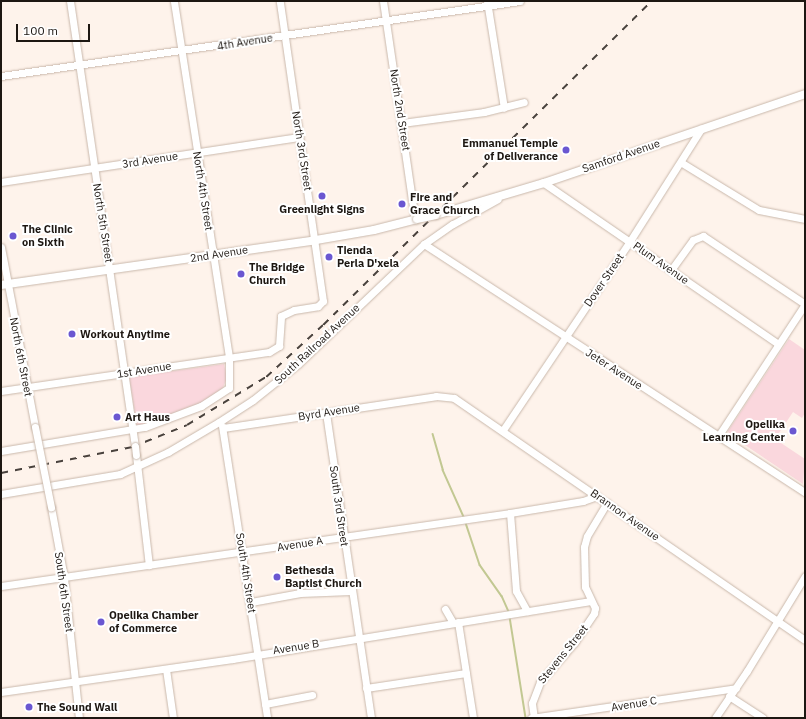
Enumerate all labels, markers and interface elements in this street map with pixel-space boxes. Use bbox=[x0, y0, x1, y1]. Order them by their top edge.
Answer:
scale bar bbox=[18, 16, 92, 42]
text: 100 m bbox=[23, 23, 58, 38]
street label: 4th Avenue bbox=[216, 31, 274, 53]
street label: North 2nd Street bbox=[387, 68, 413, 152]
street label: North 3rd Street bbox=[289, 110, 315, 192]
place label: Emmanuel Temple of Deliverance bbox=[462, 137, 558, 163]
street label: Samford Avenue bbox=[580, 137, 662, 175]
marker: Emmanuel Temple of Deliverance bbox=[561, 145, 571, 155]
street label: 3rd Avenue bbox=[121, 149, 179, 171]
street label: North 4th Street bbox=[190, 150, 216, 232]
street label: North 5th Street bbox=[90, 182, 116, 264]
marker: Greenlight Signs bbox=[317, 191, 327, 201]
place label: Fire and Grace Church bbox=[410, 191, 480, 217]
marker: Fire and Grace Church bbox=[397, 199, 407, 209]
place label: Greenlight Signs bbox=[279, 202, 365, 216]
place label: The Clinic on Sixth bbox=[22, 223, 73, 249]
marker: The Clinic on Sixth bbox=[7, 230, 19, 242]
street label: Plum Avenue bbox=[631, 239, 691, 287]
street label: 2nd Avenue bbox=[189, 243, 249, 265]
place label: Tienda Perla D'xela bbox=[337, 244, 399, 270]
street label: Dover Street bbox=[581, 251, 627, 309]
marker: Tienda Perla D'xela bbox=[324, 252, 334, 262]
place label: The Bridge Church bbox=[249, 261, 305, 287]
marker: The Bridge Church bbox=[236, 269, 246, 279]
street label: South Railroad Avenue bbox=[272, 301, 362, 387]
street label: North 6th Street bbox=[7, 316, 35, 398]
place label: Workout Anytime bbox=[80, 327, 170, 341]
marker: Workout Anytime bbox=[67, 329, 77, 339]
street label: Jeter Avenue bbox=[583, 346, 645, 392]
street label: 1st Avenue bbox=[116, 359, 172, 381]
street label: Byrd Avenue bbox=[297, 401, 361, 423]
place label: Art Haus bbox=[125, 410, 170, 424]
marker: Art Haus bbox=[112, 412, 122, 422]
place label: Opelika Learning Center bbox=[703, 418, 785, 444]
marker: Opelika Learning Center bbox=[788, 426, 798, 436]
street label: South 3rd Street bbox=[327, 465, 351, 547]
street label: Brannon Avenue bbox=[588, 486, 662, 544]
street label: South 4th Street bbox=[233, 532, 259, 614]
street label: Avenue A bbox=[276, 534, 324, 554]
street label: South 6th Street bbox=[52, 551, 76, 633]
place label: Bethesda Baptist Church bbox=[285, 564, 362, 590]
marker: Bethesda Baptist Church bbox=[272, 572, 282, 582]
place label: Opelika Chamber of Commerce bbox=[109, 609, 199, 635]
marker: Opelika Chamber of Commerce bbox=[96, 617, 106, 627]
street label: Stevens Street bbox=[535, 622, 591, 686]
street label: Avenue B bbox=[272, 637, 320, 657]
street label: Avenue C bbox=[610, 694, 658, 714]
place label: The Sound Wall bbox=[37, 700, 117, 714]
marker: The Sound Wall bbox=[24, 702, 34, 712]

